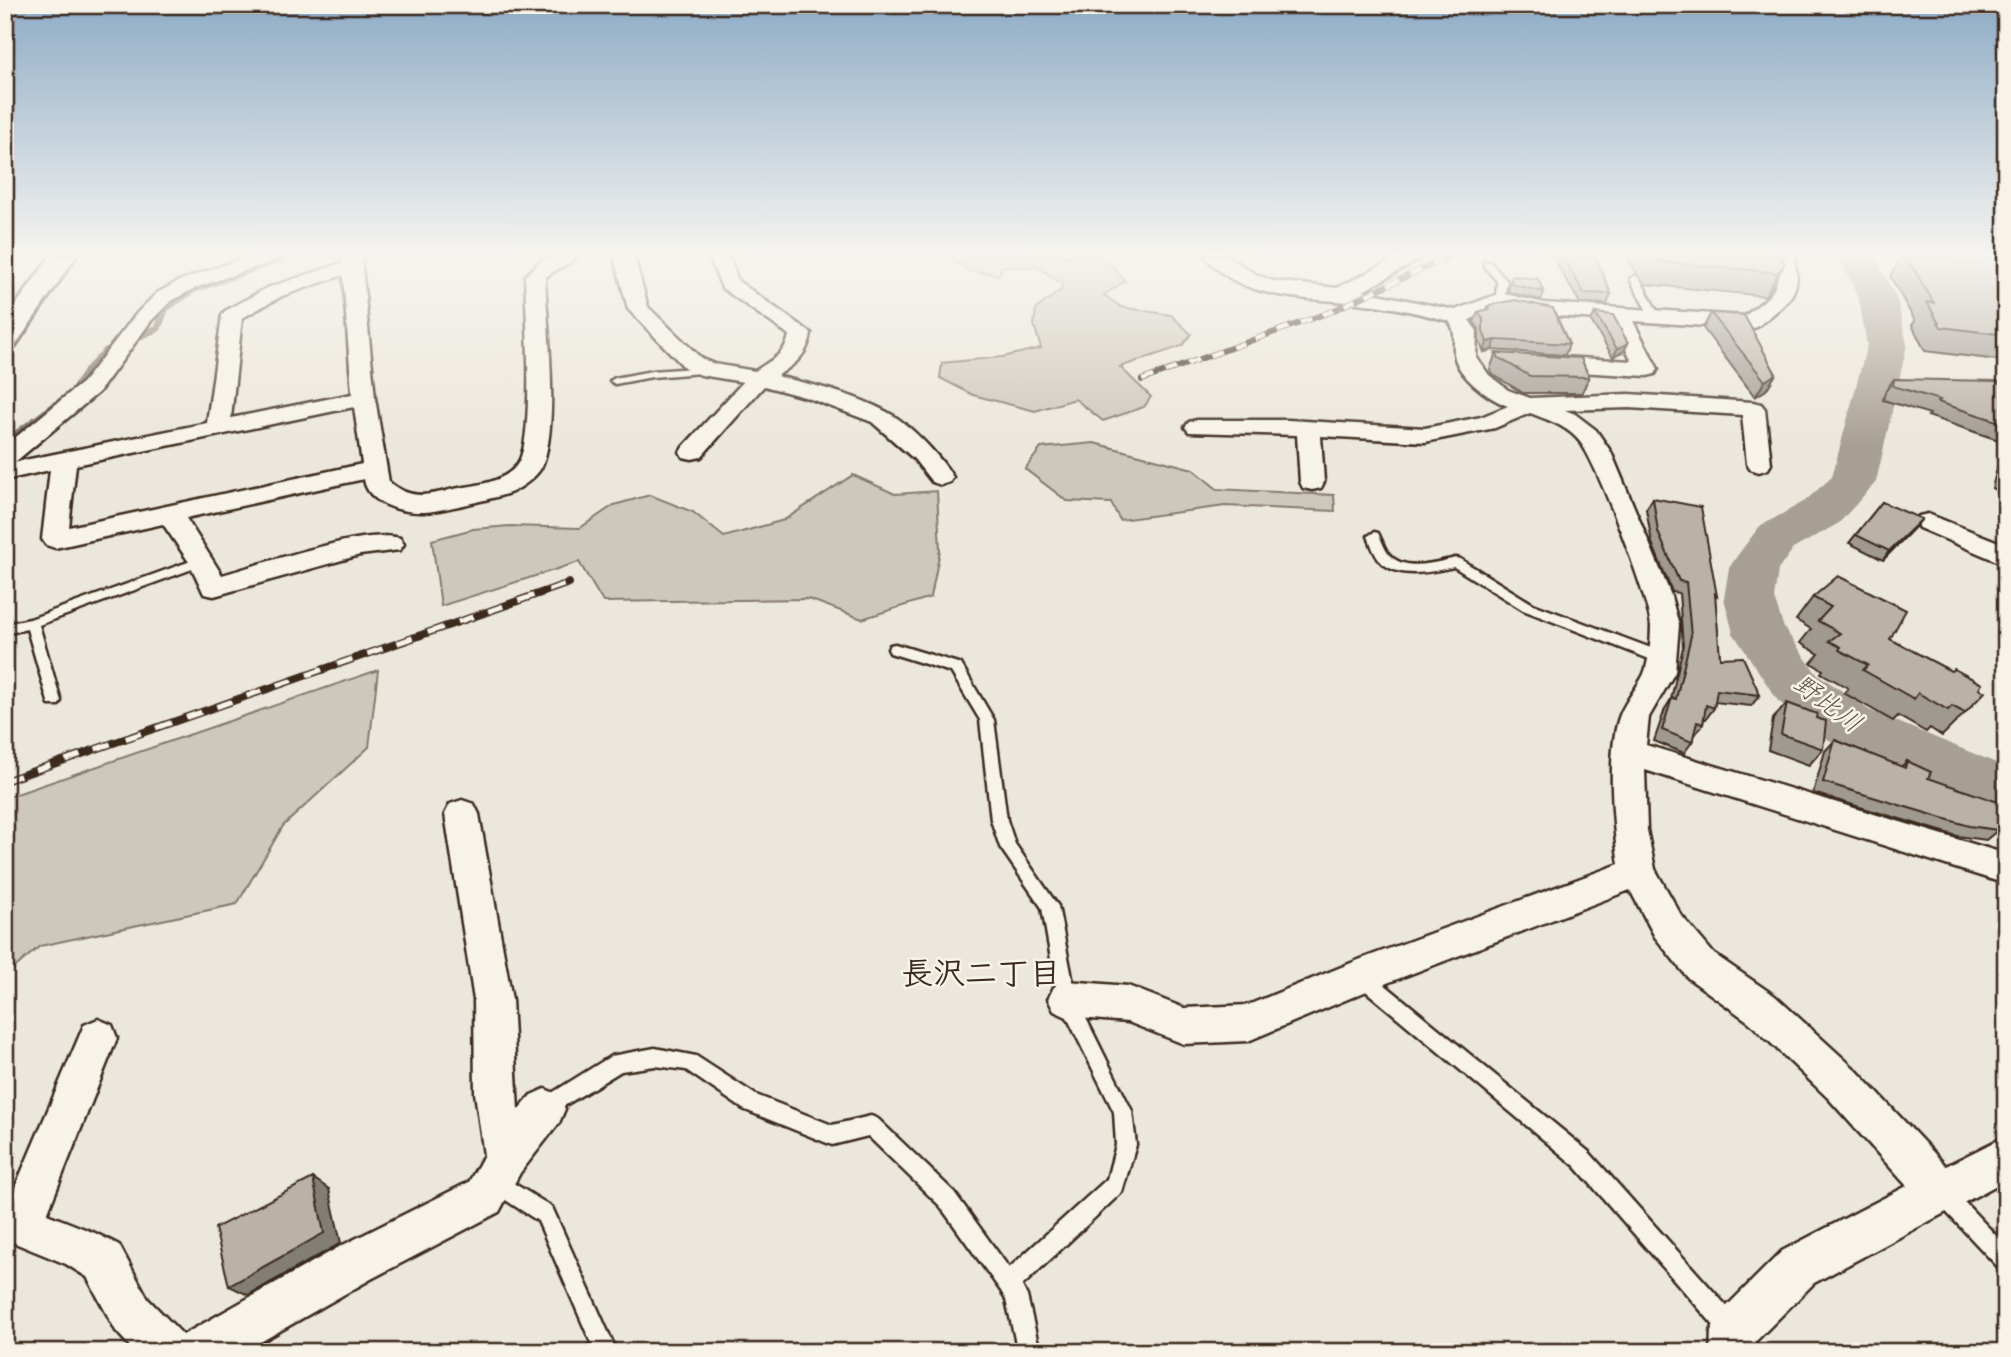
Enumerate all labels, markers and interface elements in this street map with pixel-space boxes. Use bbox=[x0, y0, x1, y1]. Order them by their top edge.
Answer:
water label: 野比川 bbox=[1784, 667, 1869, 744]
district label: 長沢二丁目 bbox=[901, 953, 1061, 1000]

